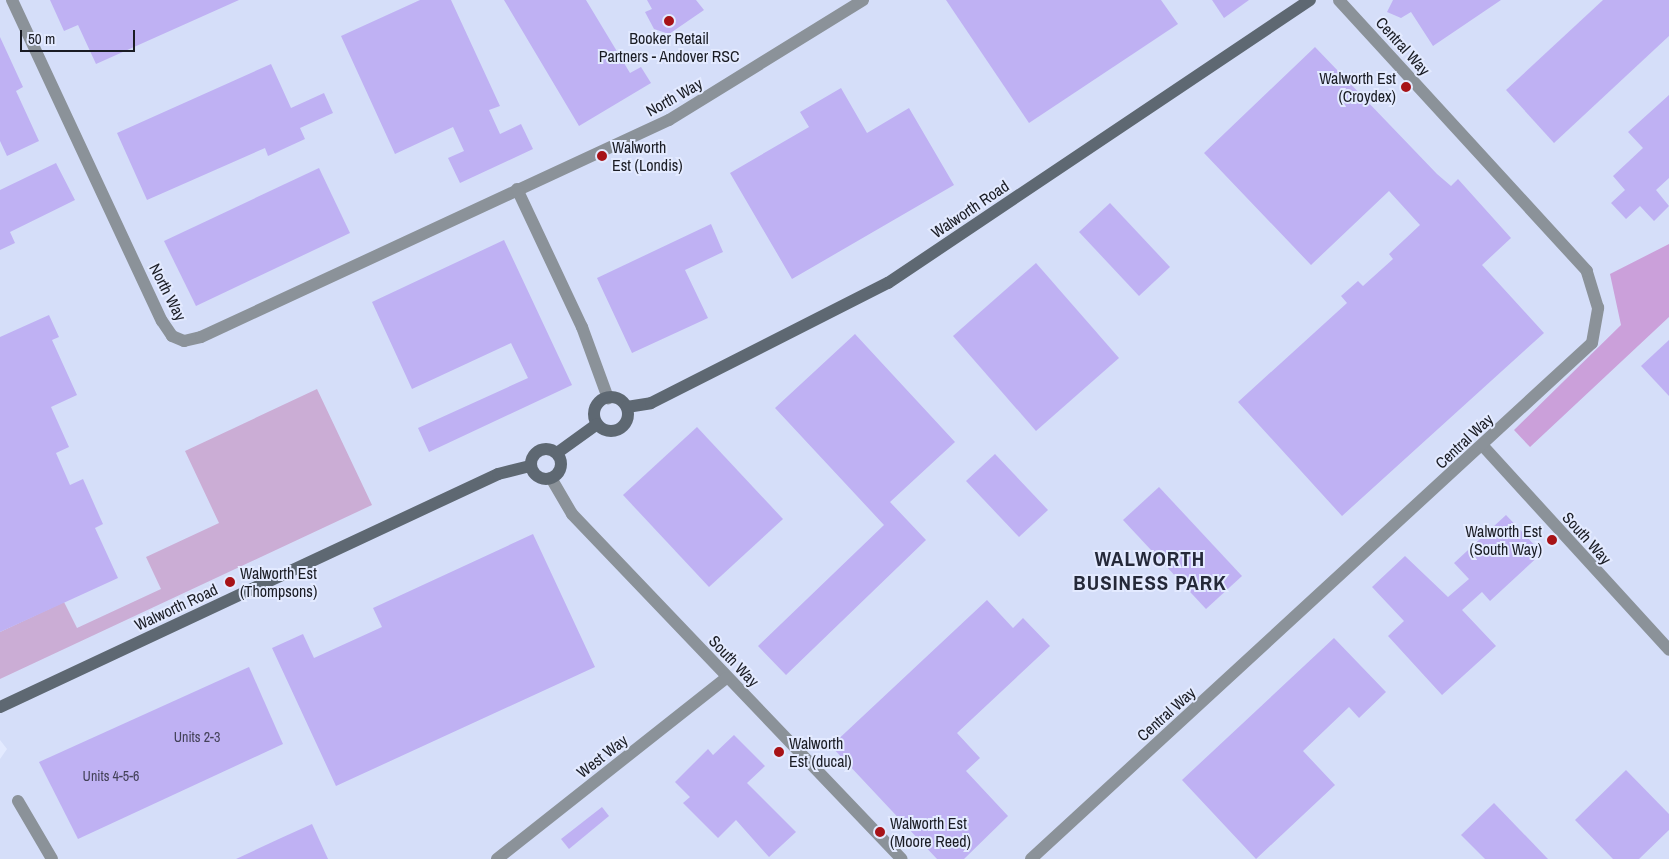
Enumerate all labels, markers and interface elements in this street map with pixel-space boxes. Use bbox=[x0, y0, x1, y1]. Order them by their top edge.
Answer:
street label: Central Way bbox=[1372, 13, 1434, 79]
marker: Booker Retail Partners - Andover RSC bbox=[663, 15, 675, 27]
scale bar bbox=[22, 20, 138, 52]
text: 50 m bbox=[28, 28, 55, 49]
place label: Booker Retail Partners - Andover RSC bbox=[598, 28, 740, 66]
place label: Walworth Est (Croydex) bbox=[1319, 68, 1396, 106]
street label: North Way bbox=[642, 74, 706, 120]
marker: Walworth Est (Croydex) bbox=[1400, 81, 1412, 93]
place label: Walworth Est (Londis) bbox=[612, 137, 683, 175]
marker: Walworth Est (Londis) bbox=[596, 150, 608, 162]
street label: Walworth Road bbox=[928, 176, 1012, 242]
street label: North Way bbox=[145, 260, 191, 324]
street label: Central Way bbox=[1431, 410, 1497, 472]
street label: South Way bbox=[1559, 508, 1615, 568]
place label: Walworth Est (South Way) bbox=[1465, 521, 1542, 559]
marker: Walworth Est (South Way) bbox=[1546, 534, 1558, 546]
district label: WALWORTH BUSINESS PARK bbox=[1072, 546, 1228, 596]
place label: Walworth Est (Thompsons) bbox=[240, 563, 317, 601]
marker: Walworth Est (Thompsons) bbox=[224, 576, 236, 588]
street label: Walworth Road bbox=[132, 579, 220, 635]
street label: South Way bbox=[705, 631, 763, 691]
street label: Central Way bbox=[1133, 683, 1199, 745]
house number: Units 2-3 bbox=[174, 729, 220, 745]
street label: West Way bbox=[573, 730, 631, 782]
place label: Walworth Est (ducal) bbox=[789, 733, 852, 771]
marker: Walworth Est (ducal) bbox=[773, 746, 785, 758]
house number: Units 4-5-6 bbox=[83, 768, 139, 784]
place label: Walworth Est (Moore Reed) bbox=[890, 813, 971, 851]
marker: Walworth Est (Moore Reed) bbox=[874, 826, 886, 838]

